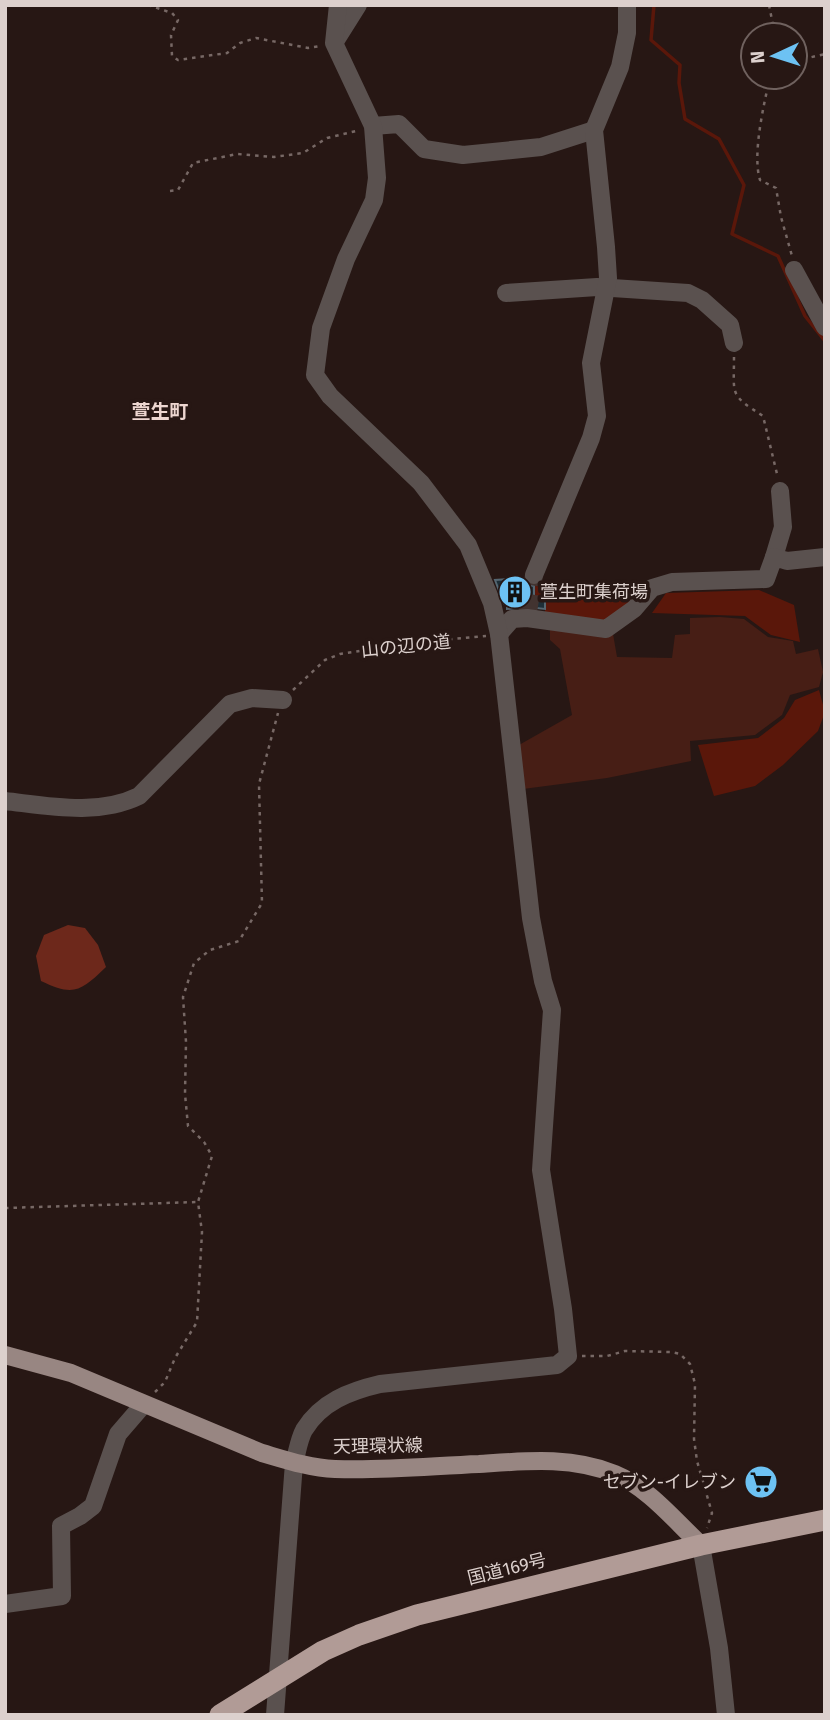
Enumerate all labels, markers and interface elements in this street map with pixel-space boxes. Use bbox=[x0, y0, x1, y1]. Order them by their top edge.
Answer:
north arrow bbox=[739, 21, 809, 91]
text: N bbox=[746, 50, 769, 64]
district label: 萱生町 bbox=[131, 400, 189, 423]
building icon: 萱生町集荷場 bbox=[496, 573, 534, 611]
place label: 萱生町集荷場 bbox=[540, 581, 648, 603]
street label: 山の辺の道 bbox=[360, 630, 452, 662]
street label: 天理環状線 bbox=[333, 1434, 423, 1458]
supermarket icon: セブン-イレブン bbox=[742, 1463, 780, 1501]
place label: セブン-イレブン bbox=[603, 1471, 736, 1493]
street label: 国道169号 bbox=[465, 1549, 549, 1589]

